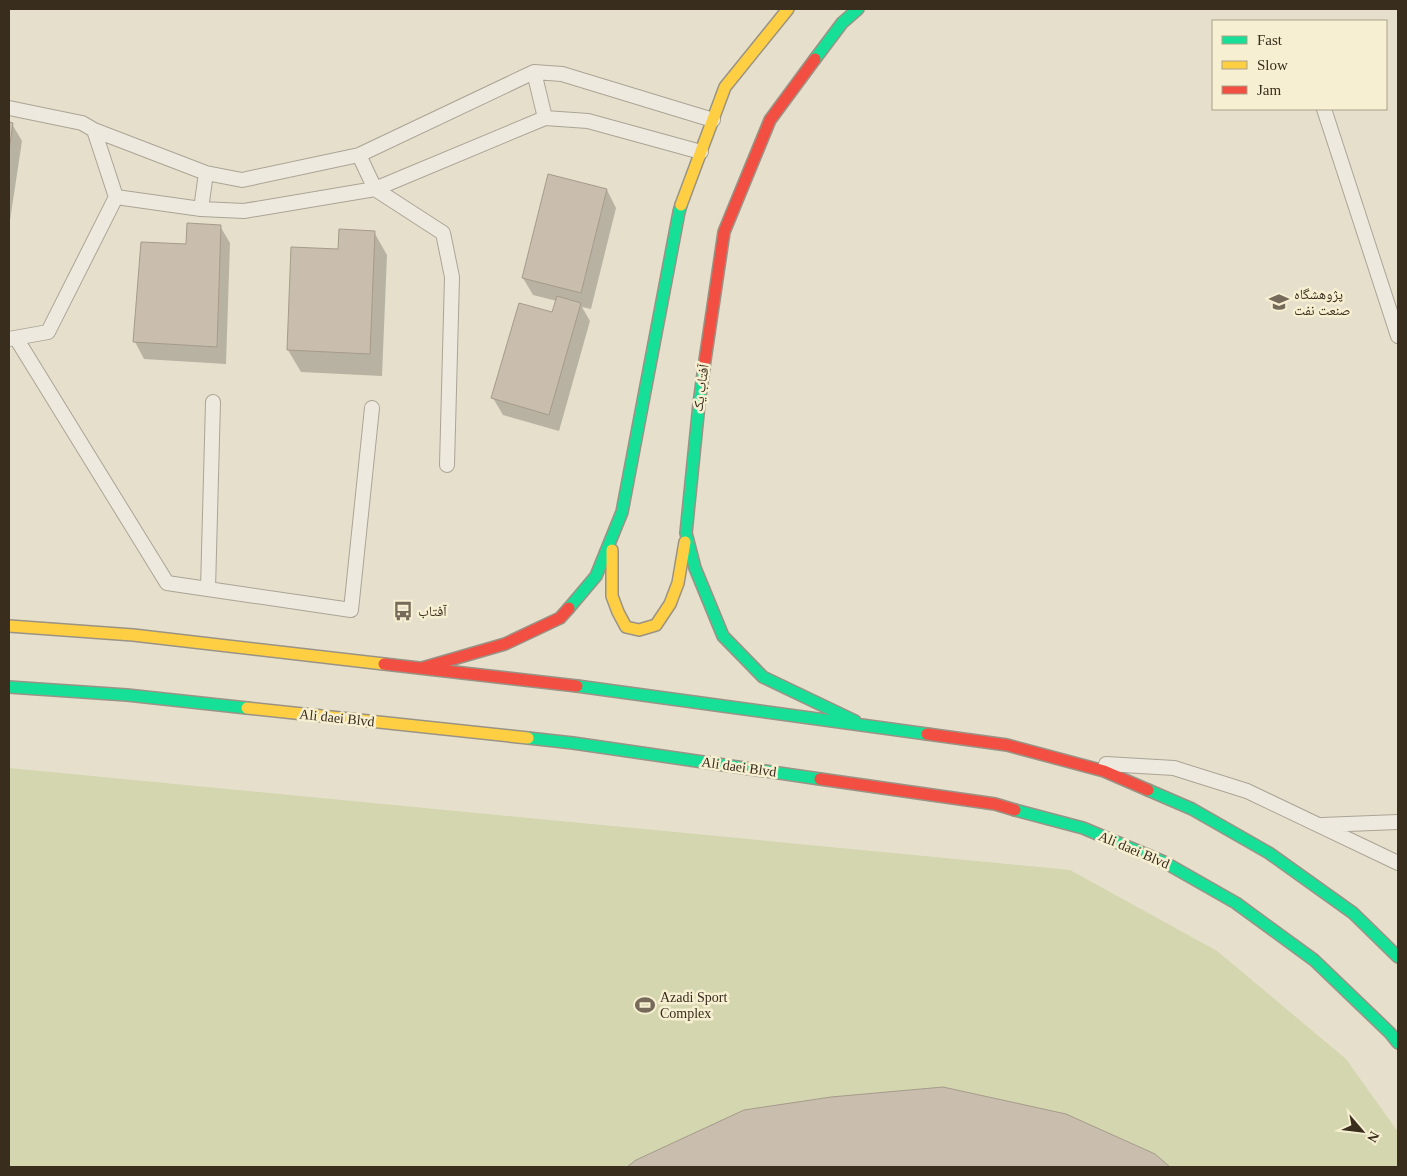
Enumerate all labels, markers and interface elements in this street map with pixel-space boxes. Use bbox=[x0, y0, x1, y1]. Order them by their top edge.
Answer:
legend bbox=[1212, 20, 1387, 110]
text: Fast bbox=[1257, 32, 1283, 48]
text: Slow bbox=[1257, 57, 1288, 73]
text: Jam bbox=[1257, 82, 1281, 98]
place label: پژوهشگاه صنعت نفت bbox=[1294, 287, 1351, 318]
school or university icon: پژوهشگاه صنعت نفت bbox=[1268, 291, 1290, 313]
street label: آفتاب یک bbox=[690, 363, 712, 413]
bus stop icon: آفتاب bbox=[392, 600, 414, 622]
place label: آفتاب bbox=[418, 604, 447, 619]
street label: Ali daei Blvd bbox=[299, 707, 375, 729]
street label: Ali daei Blvd bbox=[701, 754, 777, 780]
street label: Ali daei Blvd bbox=[1096, 828, 1172, 872]
place label: Azadi Sport Complex bbox=[660, 990, 727, 1021]
sports icon: Azadi Sport Complex bbox=[634, 994, 656, 1016]
north arrow bbox=[1337, 1106, 1387, 1156]
text: N bbox=[1364, 1129, 1382, 1145]

